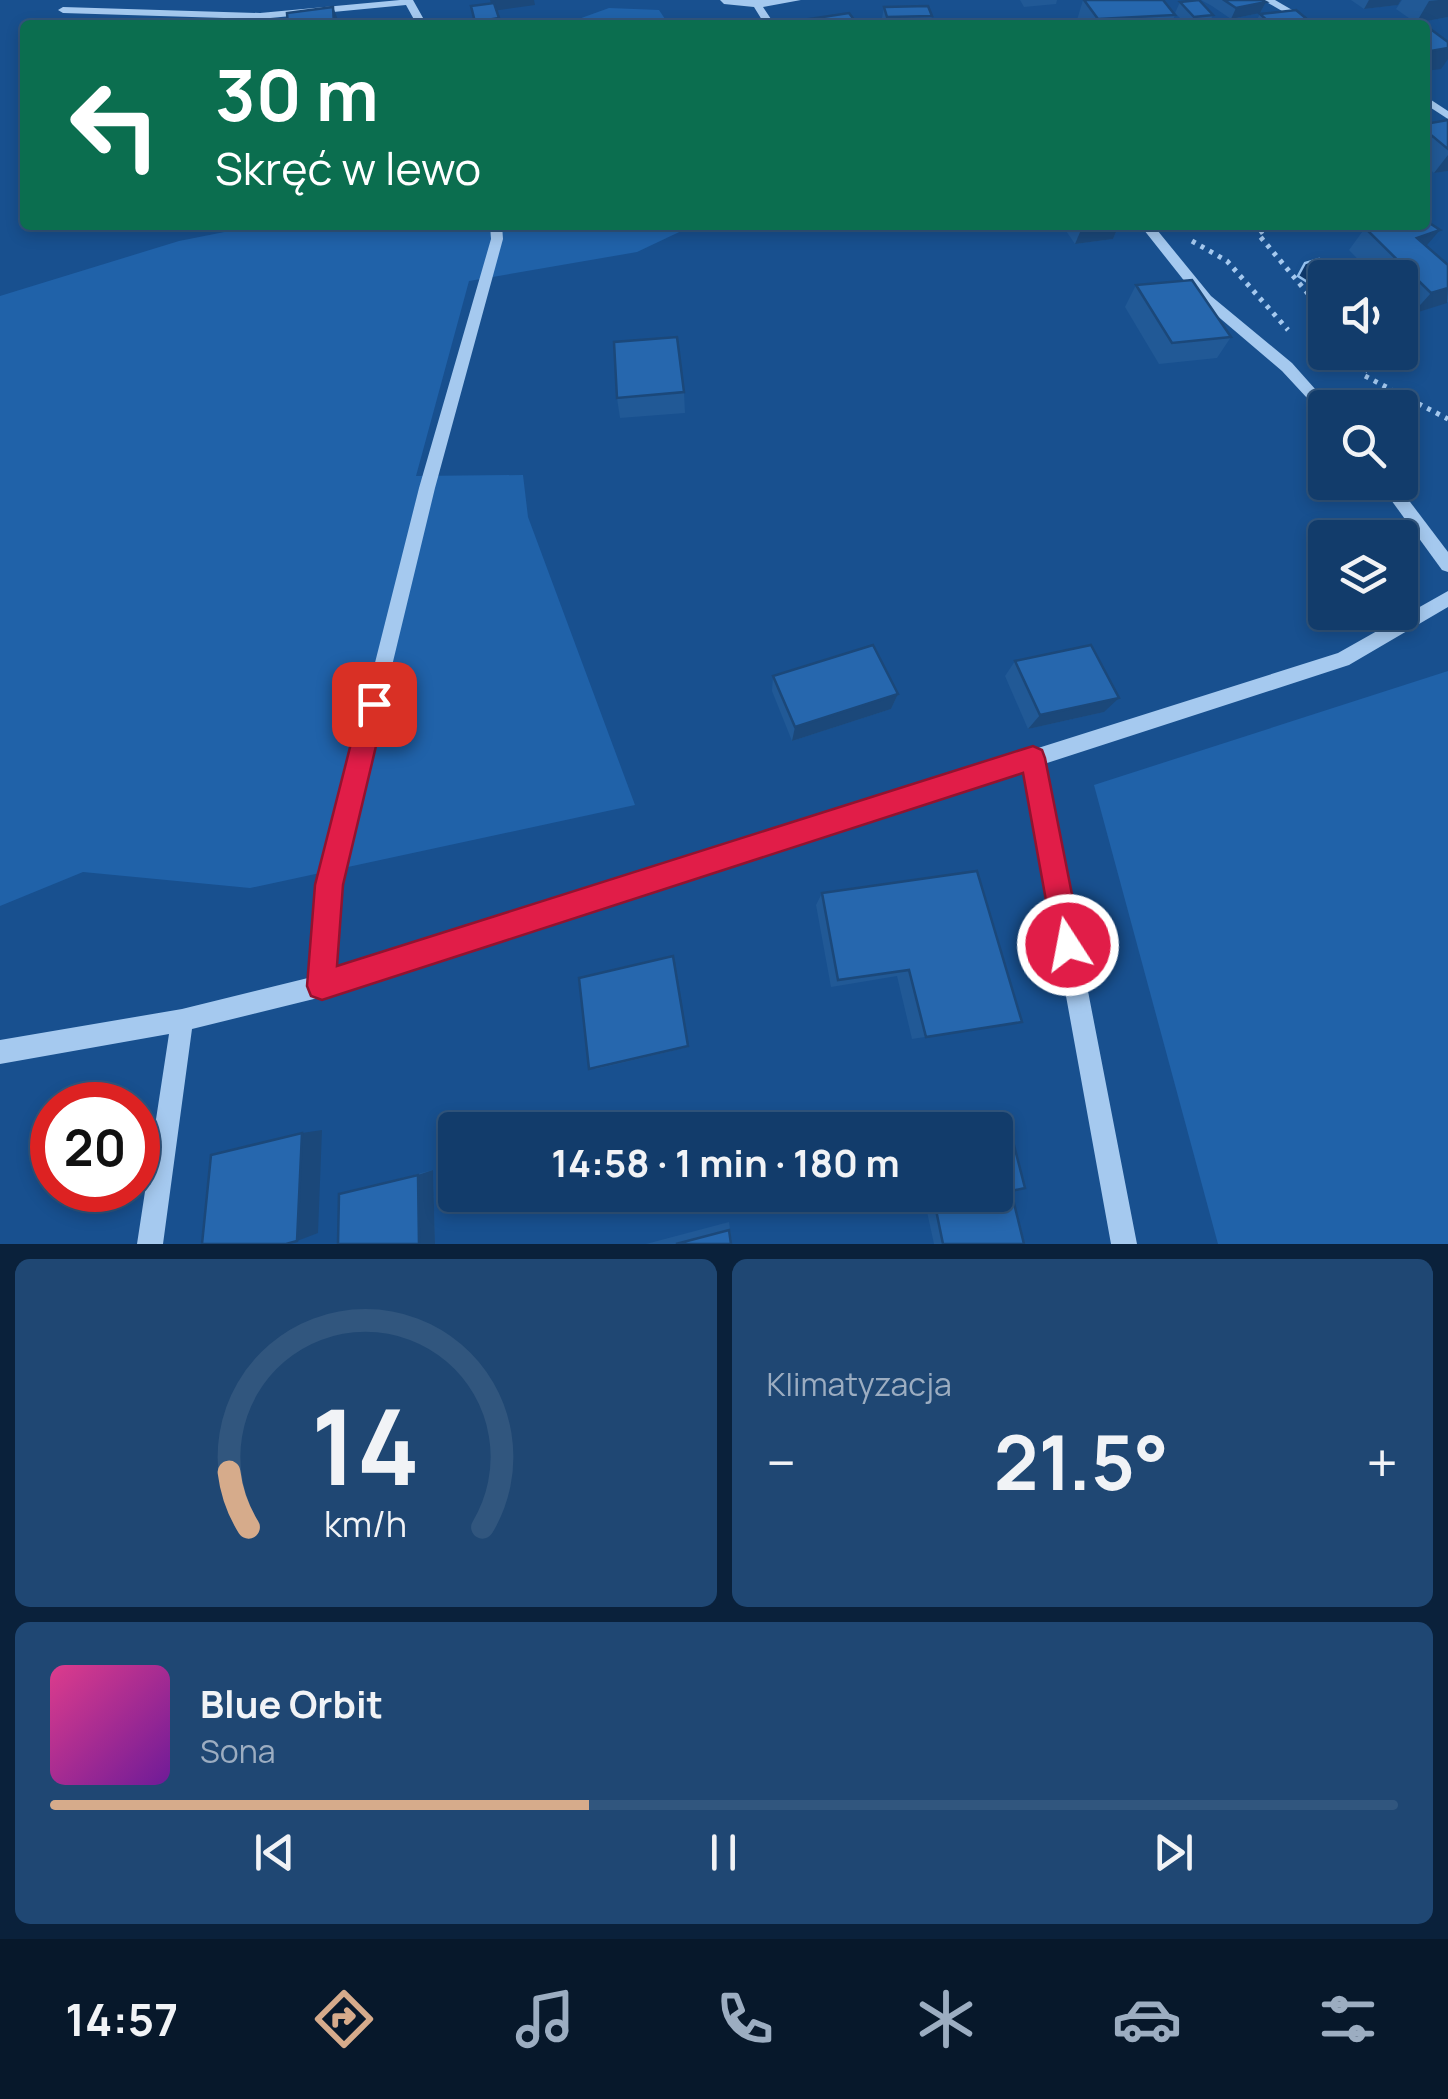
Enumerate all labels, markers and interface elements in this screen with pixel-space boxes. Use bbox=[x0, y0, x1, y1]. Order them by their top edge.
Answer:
text: 30 m bbox=[215, 46, 379, 142]
icon: left bbox=[50, 60, 180, 190]
text: Skręć w lewo bbox=[215, 137, 481, 199]
map controls bbox=[1308, 260, 1418, 630]
button: sound bbox=[1308, 260, 1418, 370]
button: search bbox=[1308, 390, 1418, 500]
button: layers bbox=[1308, 520, 1418, 630]
pin bbox=[332, 662, 417, 747]
icon: arrive bbox=[347, 677, 402, 732]
position arrow bbox=[1016, 893, 1120, 997]
speed limit sign: 20 bbox=[30, 1082, 160, 1212]
text: 14:58 · 1 min · 180 m bbox=[551, 1136, 900, 1188]
text: Klimatyzacja bbox=[767, 1362, 952, 1406]
text: 14 bbox=[311, 1374, 420, 1516]
text: 21.5° bbox=[994, 1410, 1169, 1513]
text: − bbox=[767, 1424, 796, 1500]
text: + bbox=[1366, 1424, 1398, 1500]
text: km/h bbox=[324, 1499, 407, 1548]
text: Blue Orbit bbox=[200, 1677, 383, 1729]
text: Sona bbox=[200, 1729, 275, 1773]
icon: previous bbox=[247, 1825, 302, 1880]
icon: pause bbox=[696, 1825, 751, 1880]
icon: next bbox=[1146, 1825, 1201, 1880]
icon: directions bbox=[309, 1984, 379, 2054]
icon: music bbox=[510, 1984, 580, 2054]
icon: phone bbox=[710, 1984, 780, 2054]
icon: climate bbox=[911, 1984, 981, 2054]
icon: car bbox=[1112, 1984, 1182, 2054]
icon: filters bbox=[1313, 1984, 1383, 2054]
text: 14:57 bbox=[65, 1988, 178, 2050]

